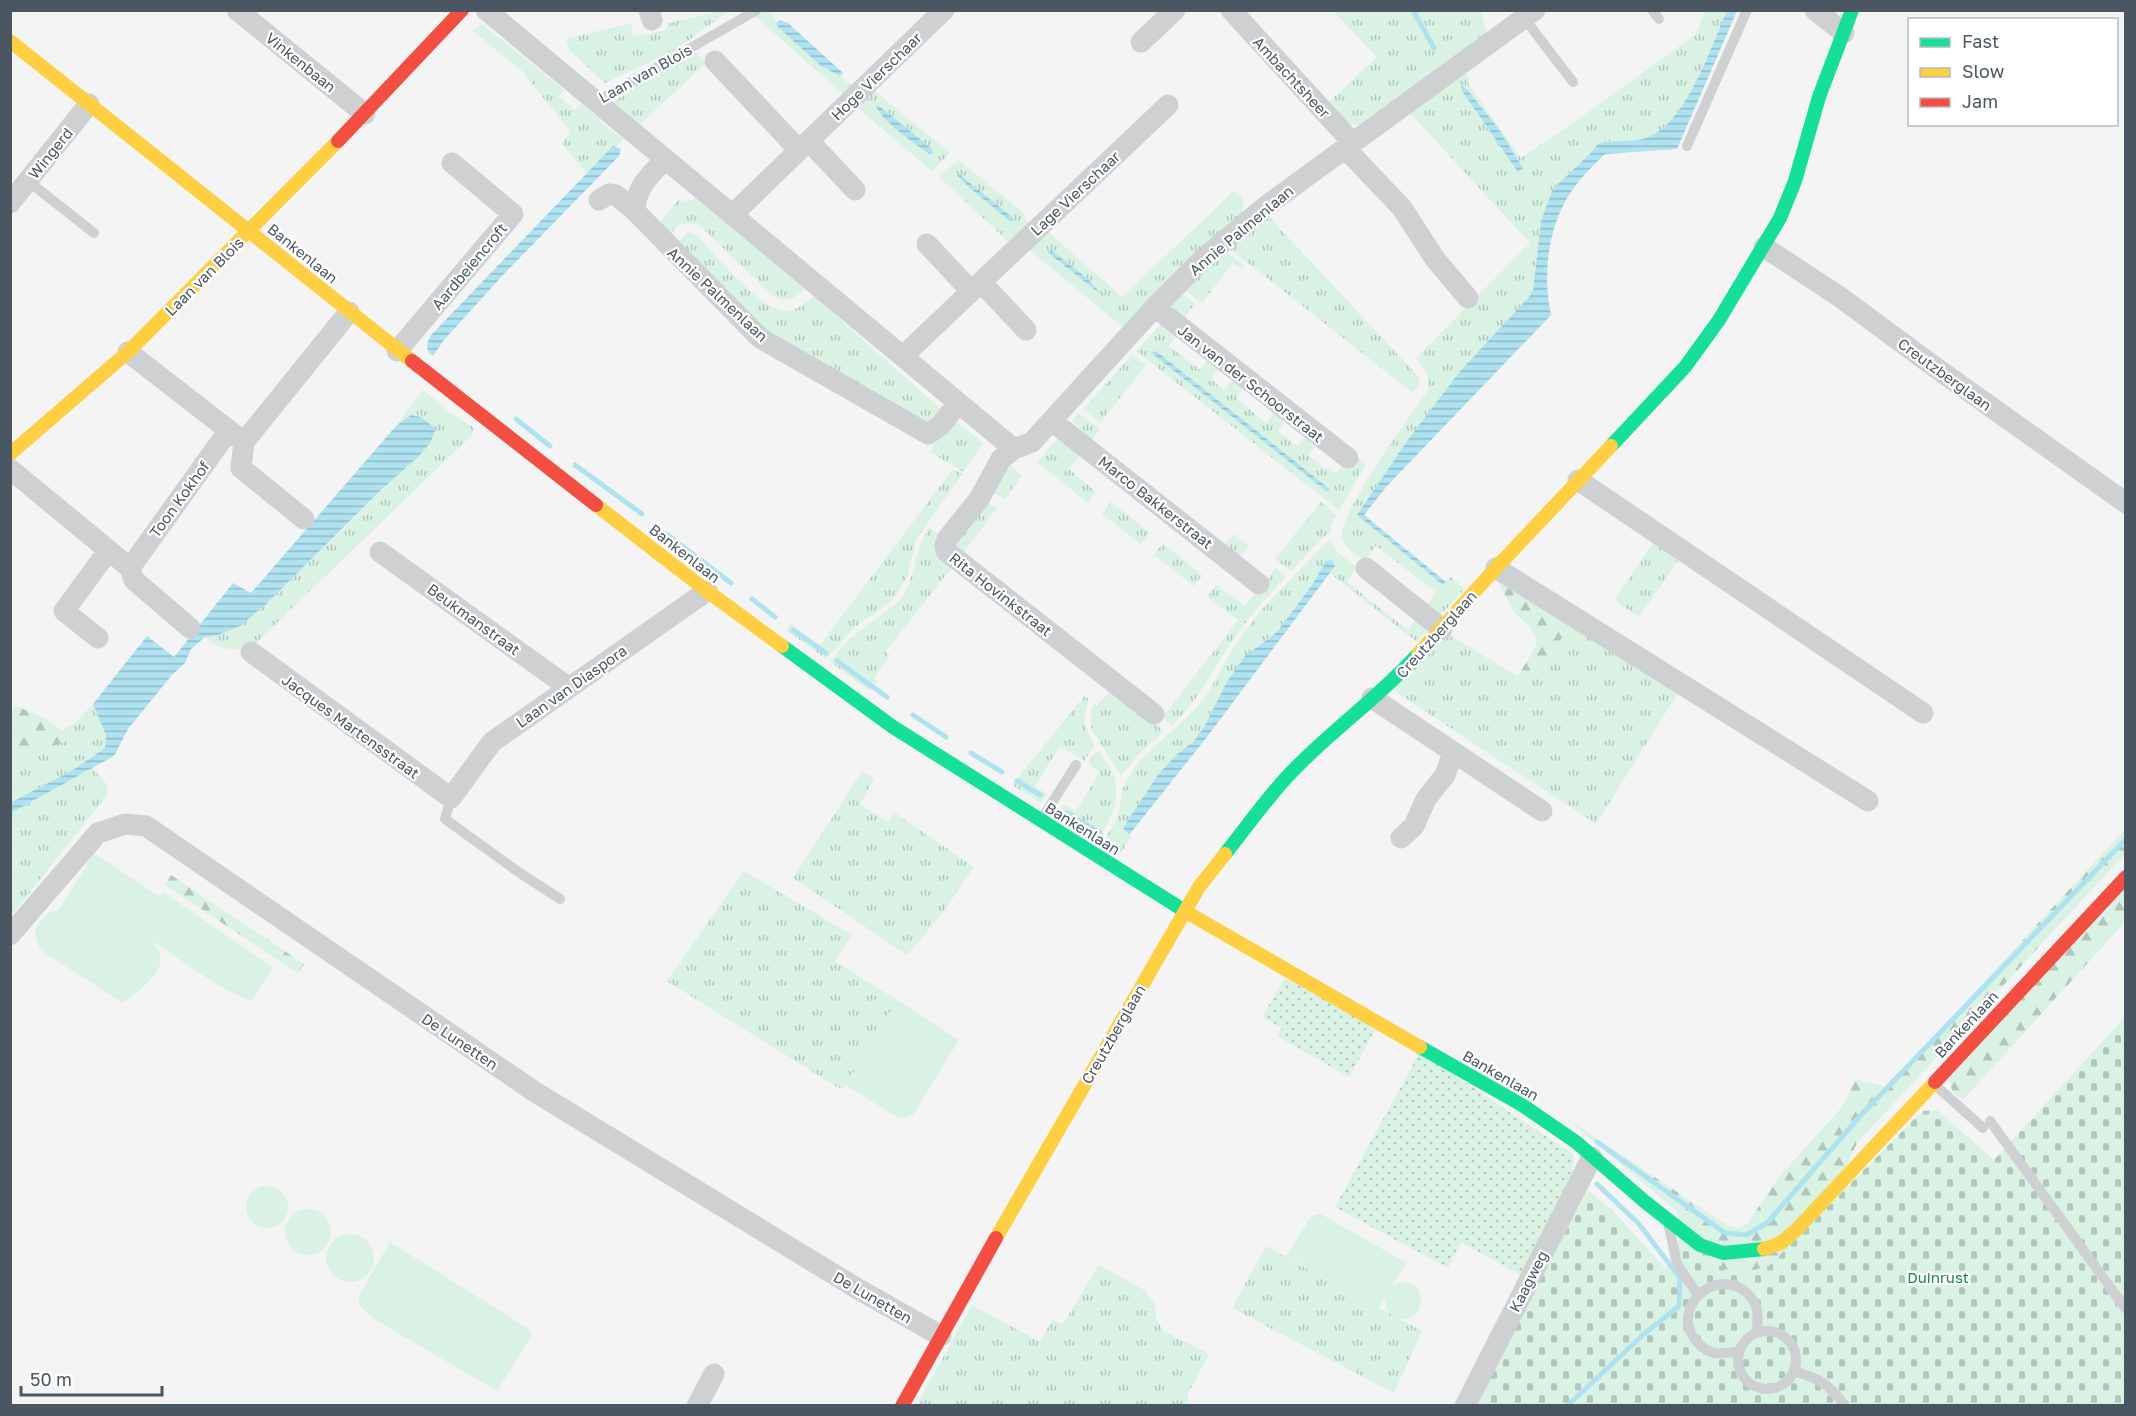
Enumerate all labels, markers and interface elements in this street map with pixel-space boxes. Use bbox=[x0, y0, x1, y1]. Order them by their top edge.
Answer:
legend bbox=[1908, 18, 2118, 126]
street label: Vinkenbaan bbox=[262, 28, 340, 96]
street label: Hoge Vierschaar bbox=[827, 28, 925, 124]
text: Fast bbox=[1962, 30, 1999, 52]
street label: Ambachtsheer bbox=[1250, 33, 1334, 122]
street label: Laan van Blois bbox=[595, 40, 695, 106]
text: Slow bbox=[1962, 60, 2005, 82]
text: Jam bbox=[1962, 90, 1998, 112]
street label: Wingerd bbox=[24, 124, 76, 182]
street label: Lage Vierschaar bbox=[1027, 147, 1124, 239]
street label: Annie Palmenlaan bbox=[1185, 181, 1297, 279]
street label: Bankenlaan bbox=[264, 219, 342, 287]
street label: Aardbeiencroft bbox=[428, 219, 510, 313]
street label: Laan van Blois bbox=[161, 233, 247, 319]
street label: Annie Palmenlaan bbox=[664, 243, 772, 345]
street label: Jan van der Schoorstraat bbox=[1175, 320, 1327, 446]
street label: Creutzberglaan bbox=[1895, 334, 1995, 414]
street label: Marco Bakkerstraat bbox=[1095, 452, 1217, 552]
street label: Toon Kokhof bbox=[145, 457, 213, 541]
street label: Bankenlaan bbox=[646, 520, 724, 586]
street label: Rita Hovinkstraat bbox=[946, 548, 1056, 640]
street label: Beukmanstraat bbox=[424, 579, 524, 659]
street label: Creutzberglaan bbox=[1392, 587, 1480, 681]
street label: Laan van Diaspora bbox=[512, 641, 630, 731]
street label: Jacques Martensstraat bbox=[279, 670, 423, 782]
street label: Bankenlaan bbox=[1042, 798, 1124, 858]
street label: Creutzberglaan bbox=[1077, 981, 1149, 1087]
street label: Bankenlaan bbox=[1930, 987, 2002, 1061]
street label: De Lunetten bbox=[418, 1009, 502, 1073]
street label: Bankenlaan bbox=[1460, 1046, 1542, 1104]
street label: Kaagweg bbox=[1505, 1247, 1551, 1315]
street label: De Lunetten bbox=[830, 1267, 916, 1327]
park label: Duinrust bbox=[1907, 1268, 1969, 1286]
scale bar bbox=[21, 1359, 162, 1397]
text: 50 m bbox=[30, 1368, 72, 1390]

